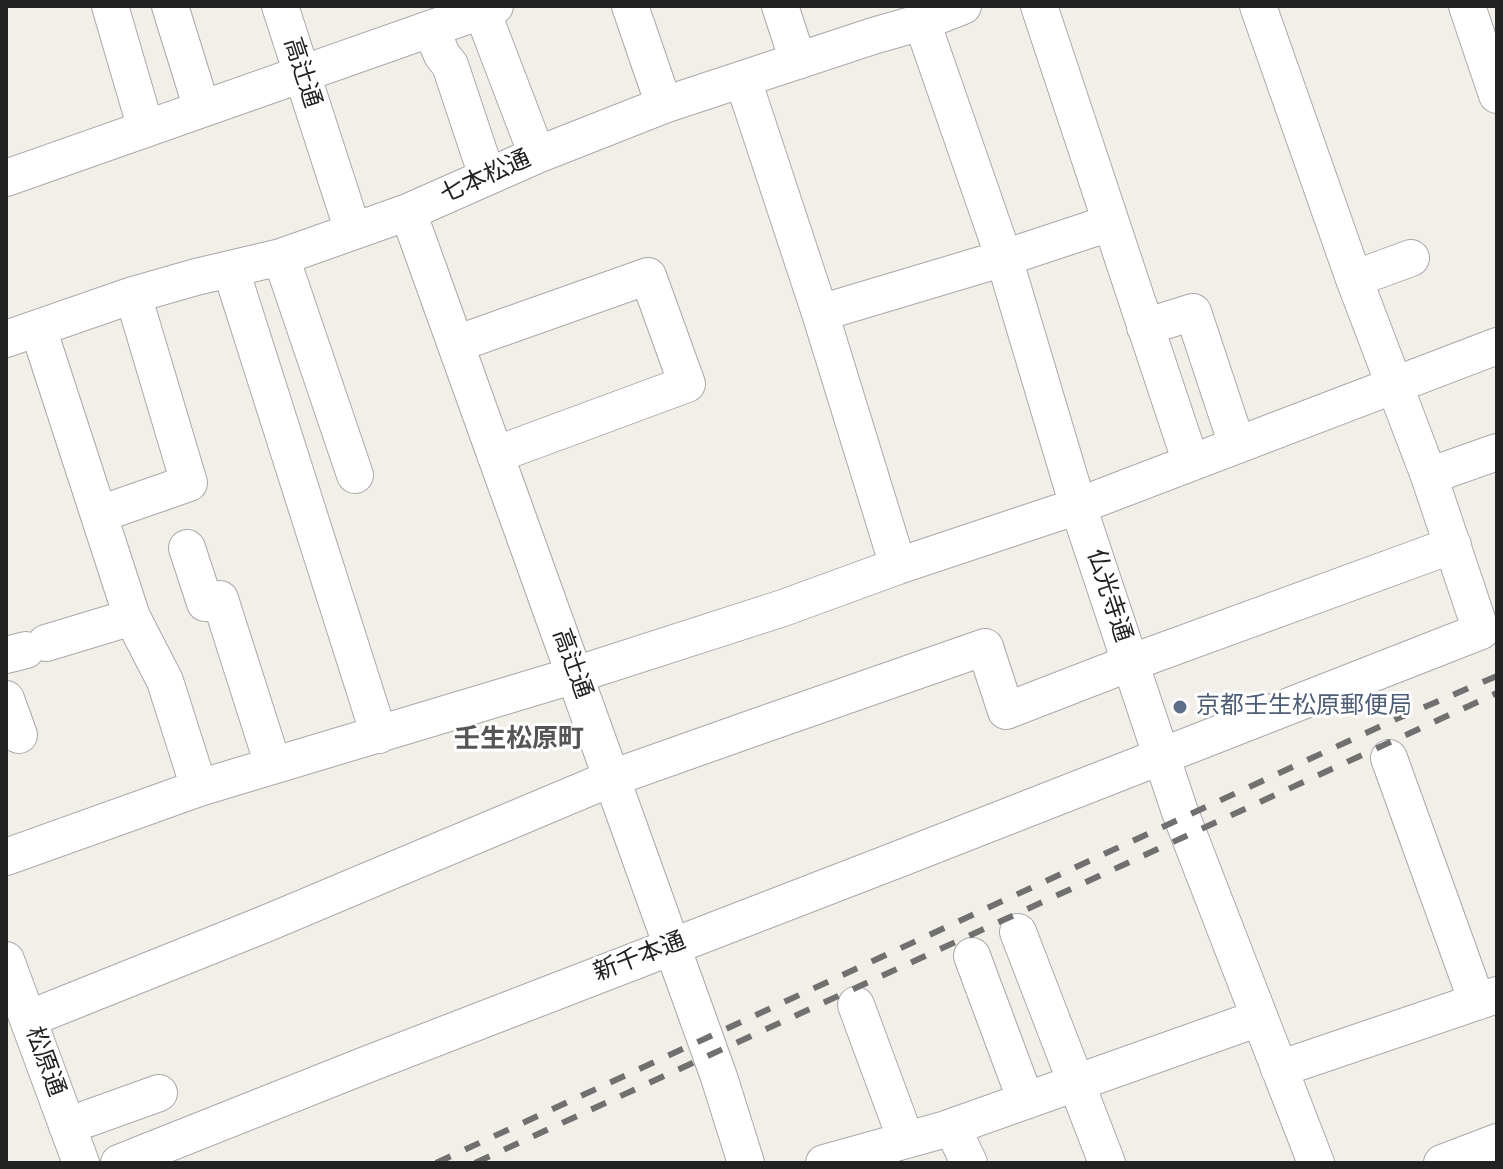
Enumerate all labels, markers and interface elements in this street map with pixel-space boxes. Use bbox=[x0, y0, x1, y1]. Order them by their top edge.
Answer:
street label: 高辻通 bbox=[276, 34, 326, 112]
street label: 七本松通 bbox=[436, 145, 536, 211]
street label: 仏光寺通 bbox=[1079, 546, 1137, 646]
street label: 高辻通 bbox=[545, 625, 597, 703]
place label: 京都壬生松原郵便局 bbox=[1196, 693, 1412, 721]
marker: 京都壬生松原郵便局 bbox=[1171, 698, 1189, 716]
district label: 壬生松原町 bbox=[454, 725, 584, 757]
street label: 新千本通 bbox=[590, 927, 690, 989]
street label: 松原通 bbox=[18, 1023, 70, 1101]

